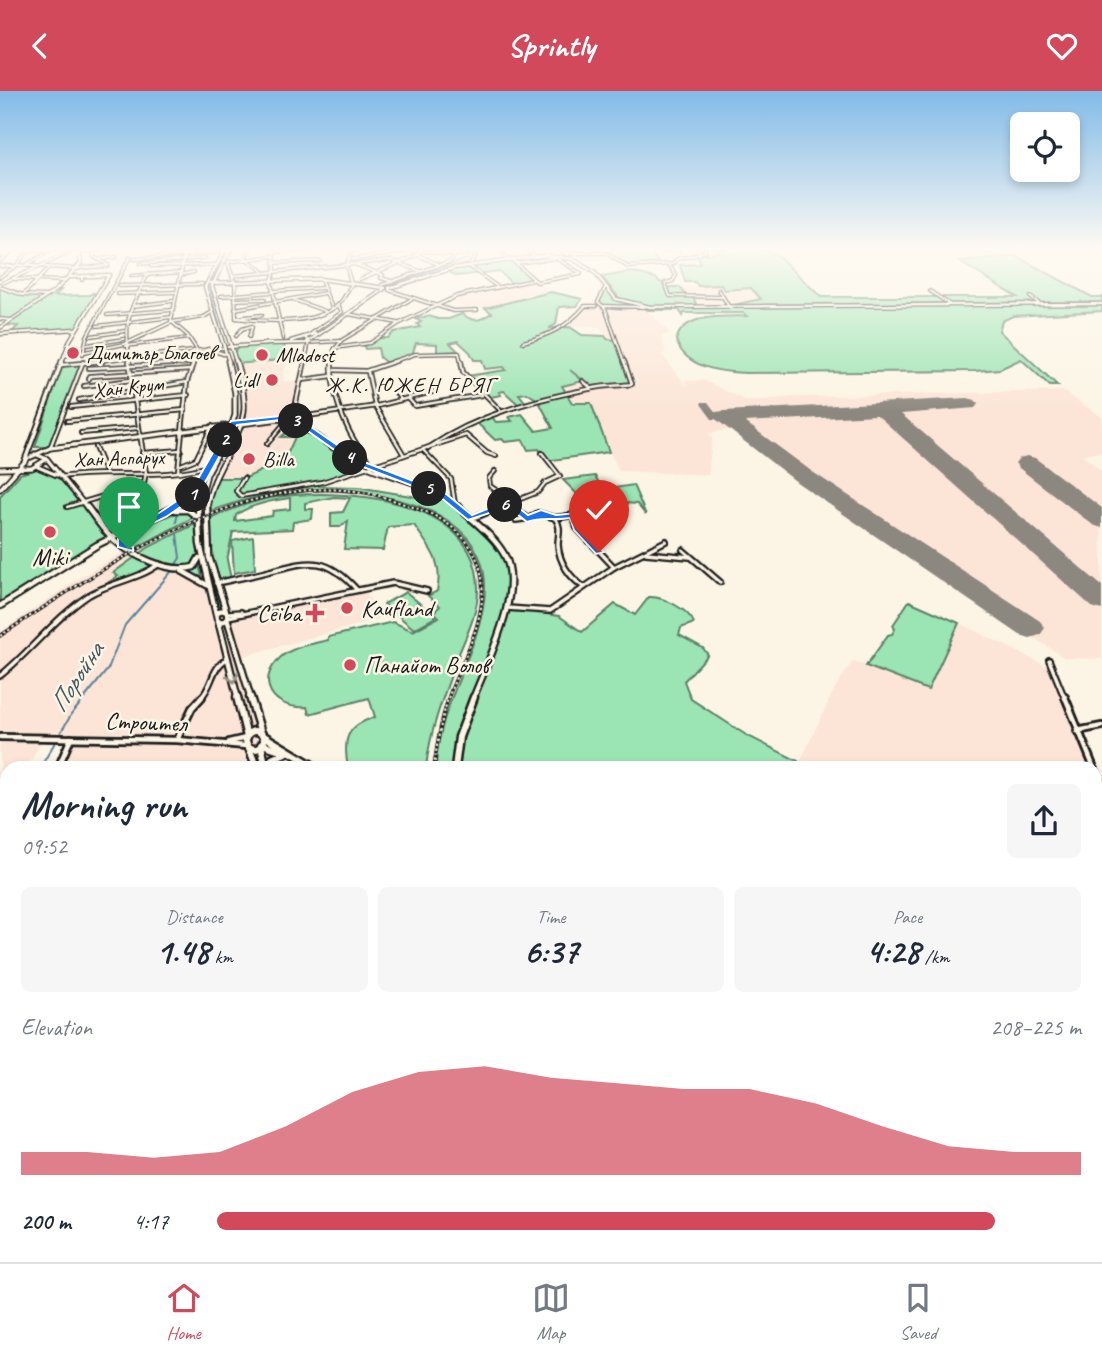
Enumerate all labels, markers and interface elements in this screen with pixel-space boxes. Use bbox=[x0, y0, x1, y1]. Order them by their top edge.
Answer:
text: Sprintly bbox=[507, 25, 595, 66]
icon: back bbox=[21, 27, 59, 65]
icon: heart bbox=[1043, 27, 1081, 65]
map controls bbox=[1010, 112, 1080, 182]
button: locate bbox=[1010, 112, 1080, 182]
place label: Димитър Благоев bbox=[87, 340, 219, 366]
place label: Mladost bbox=[276, 342, 336, 368]
marker: Димитър Благоев bbox=[65, 345, 81, 361]
marker: Mladost bbox=[254, 347, 270, 363]
place label: Lidl bbox=[233, 367, 261, 393]
street label: Хан Крум bbox=[92, 370, 166, 404]
marker: Lidl bbox=[264, 372, 280, 388]
district label: Ж.К. ЮЖЕН БРЯГ bbox=[325, 372, 499, 398]
pin: 3 bbox=[278, 403, 314, 439]
text: 3 bbox=[291, 408, 300, 432]
pin: 2 bbox=[208, 423, 243, 457]
text: 2 bbox=[220, 427, 229, 451]
pin: 4 bbox=[332, 441, 368, 475]
street label: Хан Аспарух bbox=[73, 443, 166, 473]
text: 4 bbox=[345, 445, 354, 469]
place label: Billa bbox=[263, 446, 295, 472]
marker: Billa bbox=[241, 451, 257, 467]
pin: 5 bbox=[412, 471, 446, 507]
text: 5 bbox=[424, 476, 433, 500]
pin bbox=[99, 477, 159, 549]
pin: 1 bbox=[176, 477, 210, 513]
pin bbox=[569, 480, 629, 552]
text: 1 bbox=[188, 482, 197, 506]
pin: 6 bbox=[488, 487, 522, 523]
icon: arrive bbox=[110, 488, 148, 526]
icon: check bbox=[580, 491, 618, 529]
text: 6 bbox=[500, 492, 509, 516]
marker: Miki bbox=[42, 524, 58, 540]
place label: Miki bbox=[32, 542, 70, 572]
place label: Kaufland bbox=[361, 593, 436, 623]
place label: Ceiba bbox=[257, 598, 303, 628]
marker: Kaufland bbox=[339, 600, 355, 616]
marker: Ceiba bbox=[307, 605, 323, 621]
water label: Поройна bbox=[42, 634, 113, 718]
place label: Панайот Волов bbox=[364, 650, 493, 680]
marker: Панайот Волов bbox=[342, 657, 358, 673]
one-way arrow bbox=[225, 672, 239, 684]
street label: Строител bbox=[105, 706, 189, 738]
text: Morning run bbox=[21, 782, 187, 829]
button: share bbox=[1007, 784, 1081, 858]
text: 09:52 bbox=[21, 832, 67, 861]
text: Distance bbox=[166, 905, 223, 929]
text: Time bbox=[536, 905, 566, 929]
text: Pace bbox=[893, 905, 922, 929]
text: 1.48 bbox=[156, 929, 210, 974]
text: 6:37 bbox=[524, 929, 578, 974]
text: 4:28 bbox=[866, 929, 920, 974]
text: km bbox=[210, 945, 233, 969]
text: /km bbox=[920, 945, 949, 969]
text: Elevation bbox=[21, 1013, 92, 1042]
text: 208–225 m bbox=[990, 1013, 1081, 1042]
text: 200 m bbox=[21, 1207, 71, 1236]
text: 4:17 bbox=[133, 1207, 169, 1236]
tab: Home bbox=[165, 1279, 203, 1345]
tab: Map bbox=[532, 1279, 570, 1345]
tab: Saved bbox=[899, 1279, 937, 1345]

